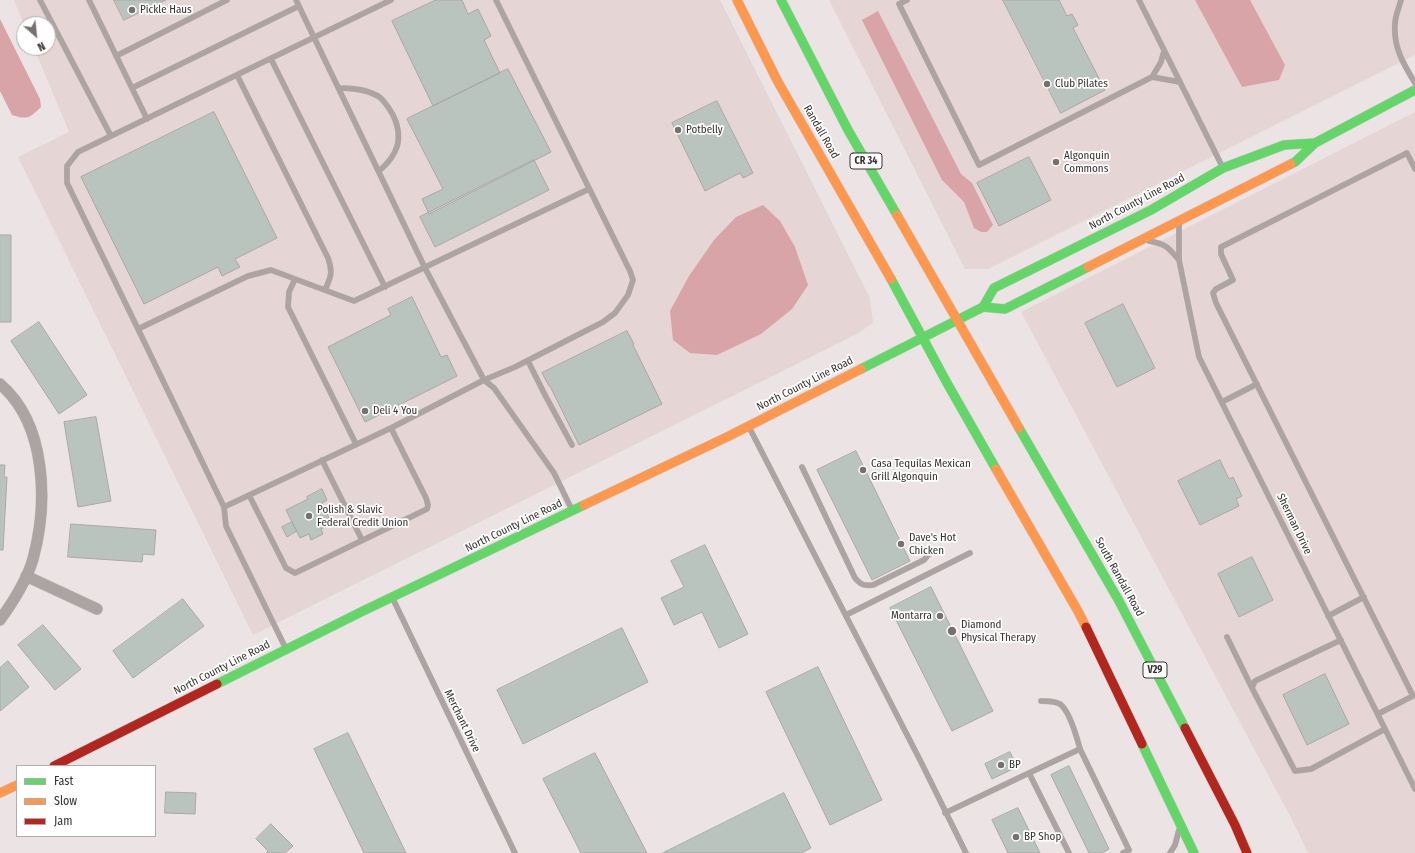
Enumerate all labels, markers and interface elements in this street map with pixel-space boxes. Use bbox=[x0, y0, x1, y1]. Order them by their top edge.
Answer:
place label: Pickle Haus bbox=[140, 3, 192, 17]
marker: Pickle Haus bbox=[127, 5, 137, 15]
north arrow bbox=[16, 16, 56, 56]
text: N bbox=[35, 39, 47, 54]
place label: Club Pilates bbox=[1055, 77, 1108, 91]
marker: Club Pilates bbox=[1042, 79, 1052, 89]
street label: Randall Road bbox=[800, 103, 842, 161]
place label: Potbelly bbox=[686, 123, 723, 137]
marker: Potbelly bbox=[673, 125, 683, 135]
place label: Algonquin Commons bbox=[1064, 149, 1109, 175]
road number: CR 34 bbox=[850, 153, 882, 169]
marker: Algonquin Commons bbox=[1051, 157, 1061, 167]
street label: North County Line Road bbox=[1087, 171, 1187, 233]
street label: North County Line Road bbox=[755, 354, 855, 414]
place label: Deli 4 You bbox=[373, 404, 417, 418]
marker: Deli 4 You bbox=[360, 406, 370, 416]
place label: Casa Tequilas Mexican Grill Algonquin bbox=[871, 457, 971, 483]
marker: Casa Tequilas Mexican Grill Algonquin bbox=[858, 465, 868, 475]
street label: Sherman Drive bbox=[1274, 491, 1314, 557]
street label: North County Line Road bbox=[463, 497, 565, 555]
place label: Polish & Slavic Federal Credit Union bbox=[317, 503, 408, 529]
marker: Polish & Slavic Federal Credit Union bbox=[304, 511, 314, 521]
place label: Dave's Hot Chicken bbox=[909, 531, 956, 557]
street label: South Randall Road bbox=[1092, 535, 1146, 619]
marker: Dave's Hot Chicken bbox=[896, 539, 906, 549]
place label: Montarra bbox=[891, 609, 932, 623]
marker: Montarra bbox=[935, 611, 945, 621]
place label: Diamond Physical Therapy bbox=[961, 618, 1036, 644]
marker: Diamond Physical Therapy bbox=[946, 625, 958, 637]
street label: North County Line Road bbox=[172, 638, 272, 698]
road number: V29 bbox=[1143, 662, 1167, 678]
street label: Merchant Drive bbox=[441, 688, 483, 754]
place label: BP bbox=[1009, 758, 1021, 772]
marker: BP bbox=[996, 760, 1006, 770]
legend bbox=[16, 765, 156, 837]
text: Fast bbox=[54, 774, 73, 788]
text: Slow bbox=[54, 794, 77, 808]
text: Jam bbox=[54, 814, 72, 828]
place label: BP Shop bbox=[1024, 830, 1061, 844]
marker: BP Shop bbox=[1011, 832, 1021, 842]

